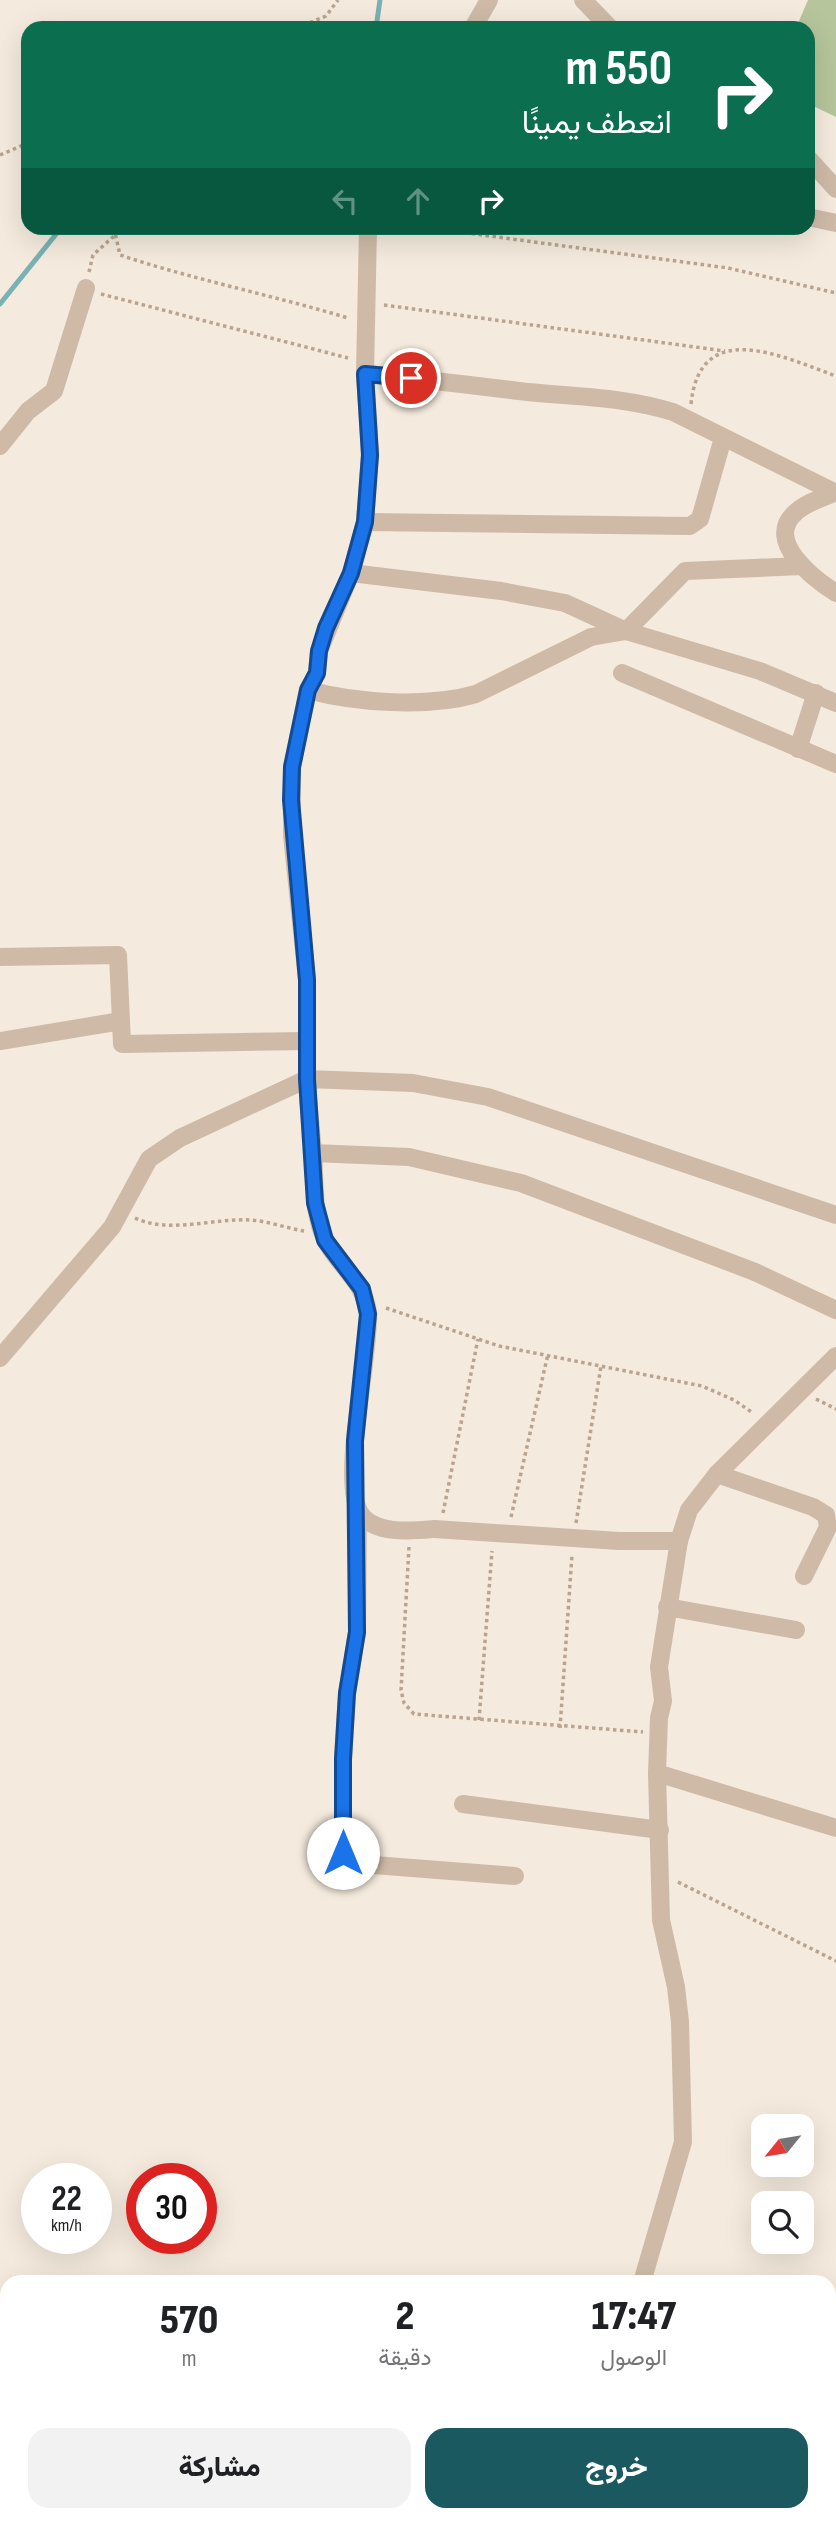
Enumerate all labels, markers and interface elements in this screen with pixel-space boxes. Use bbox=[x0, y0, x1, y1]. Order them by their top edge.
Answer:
text: 550 m bbox=[565, 40, 672, 99]
icon: right bbox=[696, 49, 787, 140]
text: انعطف يمينًا bbox=[522, 104, 672, 143]
icon: left bbox=[326, 182, 364, 220]
icon: ahead bbox=[399, 182, 437, 220]
icon: right bbox=[472, 182, 510, 220]
pin bbox=[381, 348, 441, 408]
icon: arrive bbox=[392, 359, 430, 397]
position arrow bbox=[306, 1816, 380, 1890]
north arrow bbox=[751, 2114, 814, 2177]
map controls bbox=[751, 2114, 814, 2254]
speed limit sign: 30 bbox=[126, 2163, 217, 2254]
text: 22 bbox=[51, 2178, 82, 2221]
button: search bbox=[751, 2191, 814, 2254]
text: km/h bbox=[51, 2215, 82, 2236]
text: 2 bbox=[396, 2291, 414, 2342]
text: 17:47 bbox=[592, 2291, 676, 2342]
text: 570 bbox=[160, 2295, 218, 2346]
text: دقيقة bbox=[378, 2344, 432, 2372]
text: الوصول bbox=[601, 2344, 667, 2372]
text: m bbox=[182, 2345, 197, 2373]
button: مشاركة bbox=[28, 2428, 411, 2508]
button: خروج bbox=[425, 2428, 808, 2508]

